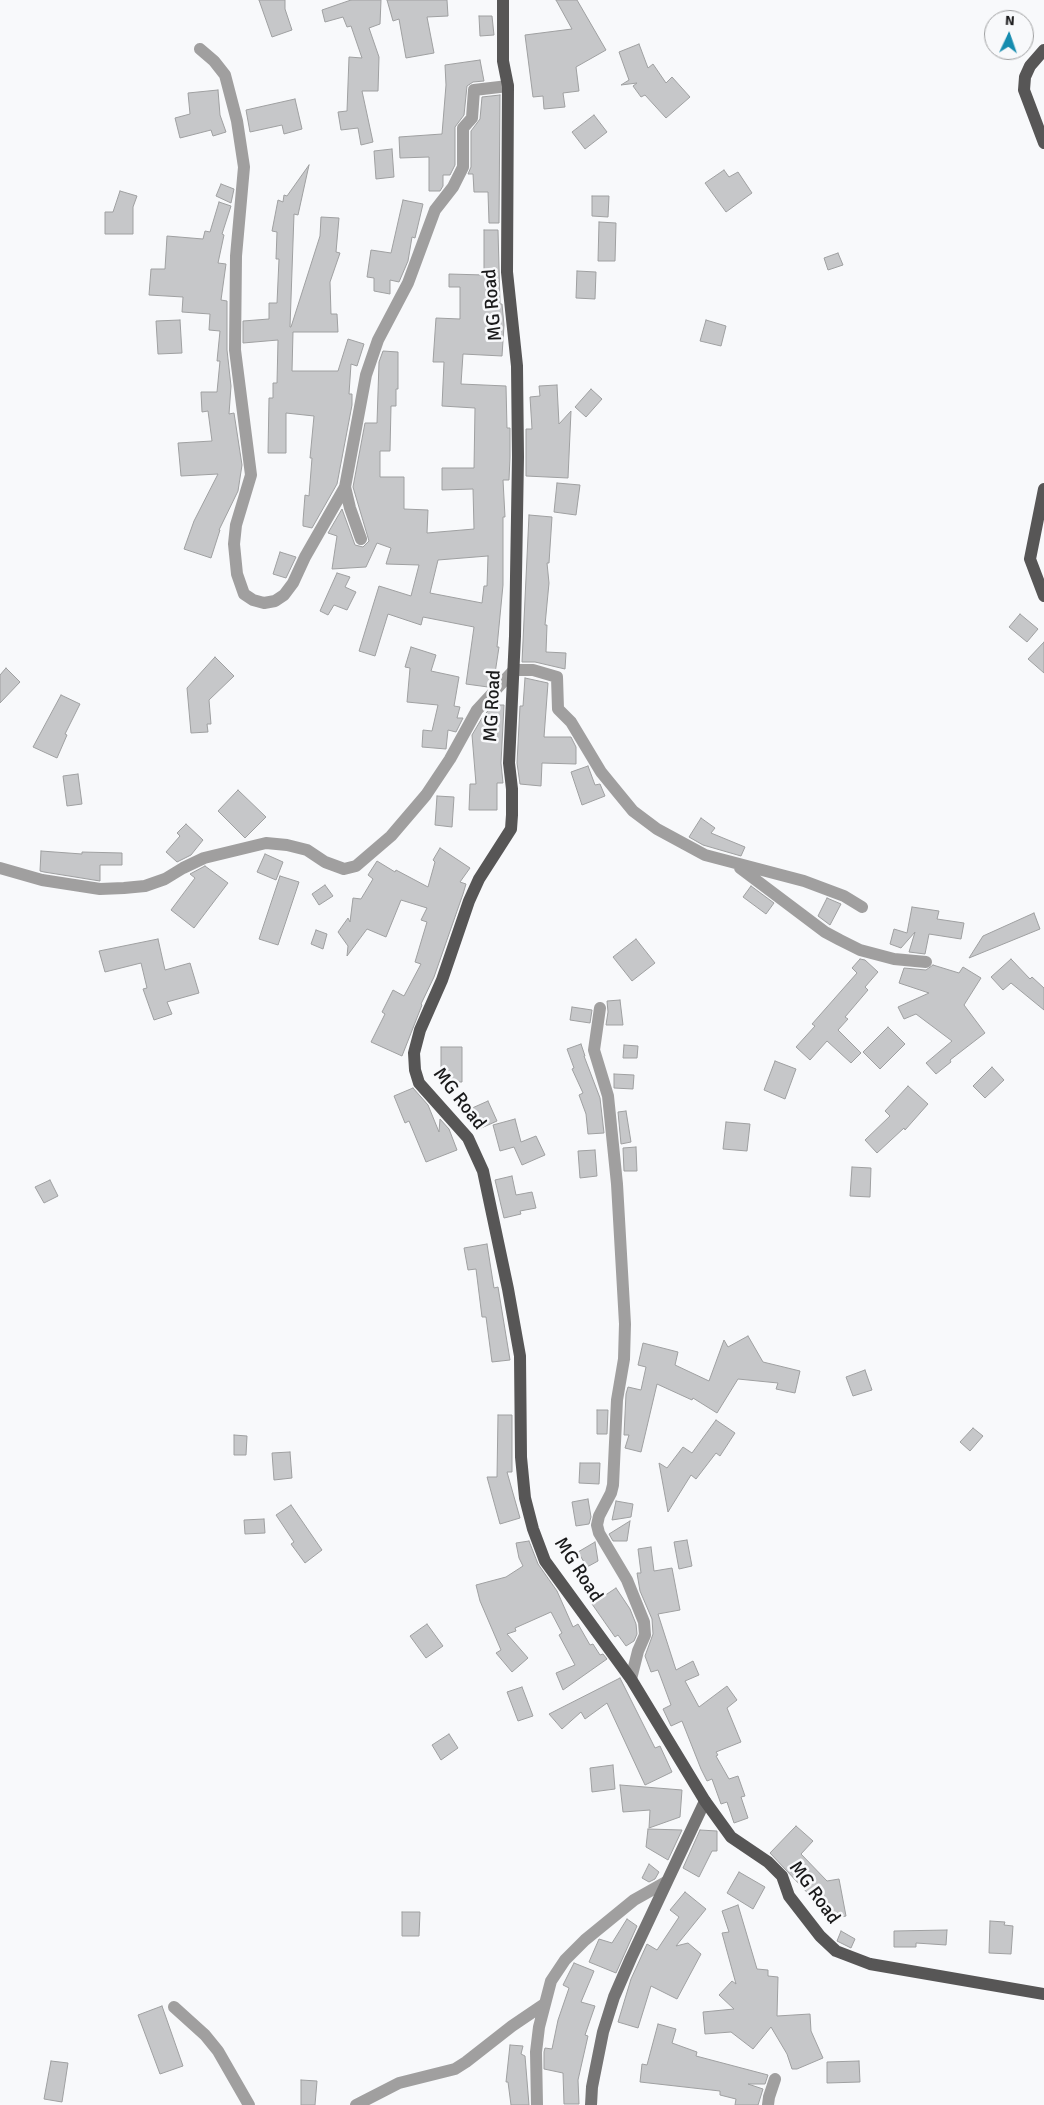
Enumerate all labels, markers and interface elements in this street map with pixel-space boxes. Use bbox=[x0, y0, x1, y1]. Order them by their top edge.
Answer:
north arrow bbox=[984, 10, 1034, 60]
text: N bbox=[1004, 12, 1015, 29]
street label: MG Road bbox=[478, 268, 508, 342]
street label: MG Road bbox=[480, 669, 506, 743]
street label: MG Road bbox=[428, 1063, 490, 1135]
street label: MG Road bbox=[549, 1533, 607, 1607]
street label: MG Road bbox=[783, 1857, 845, 1929]

